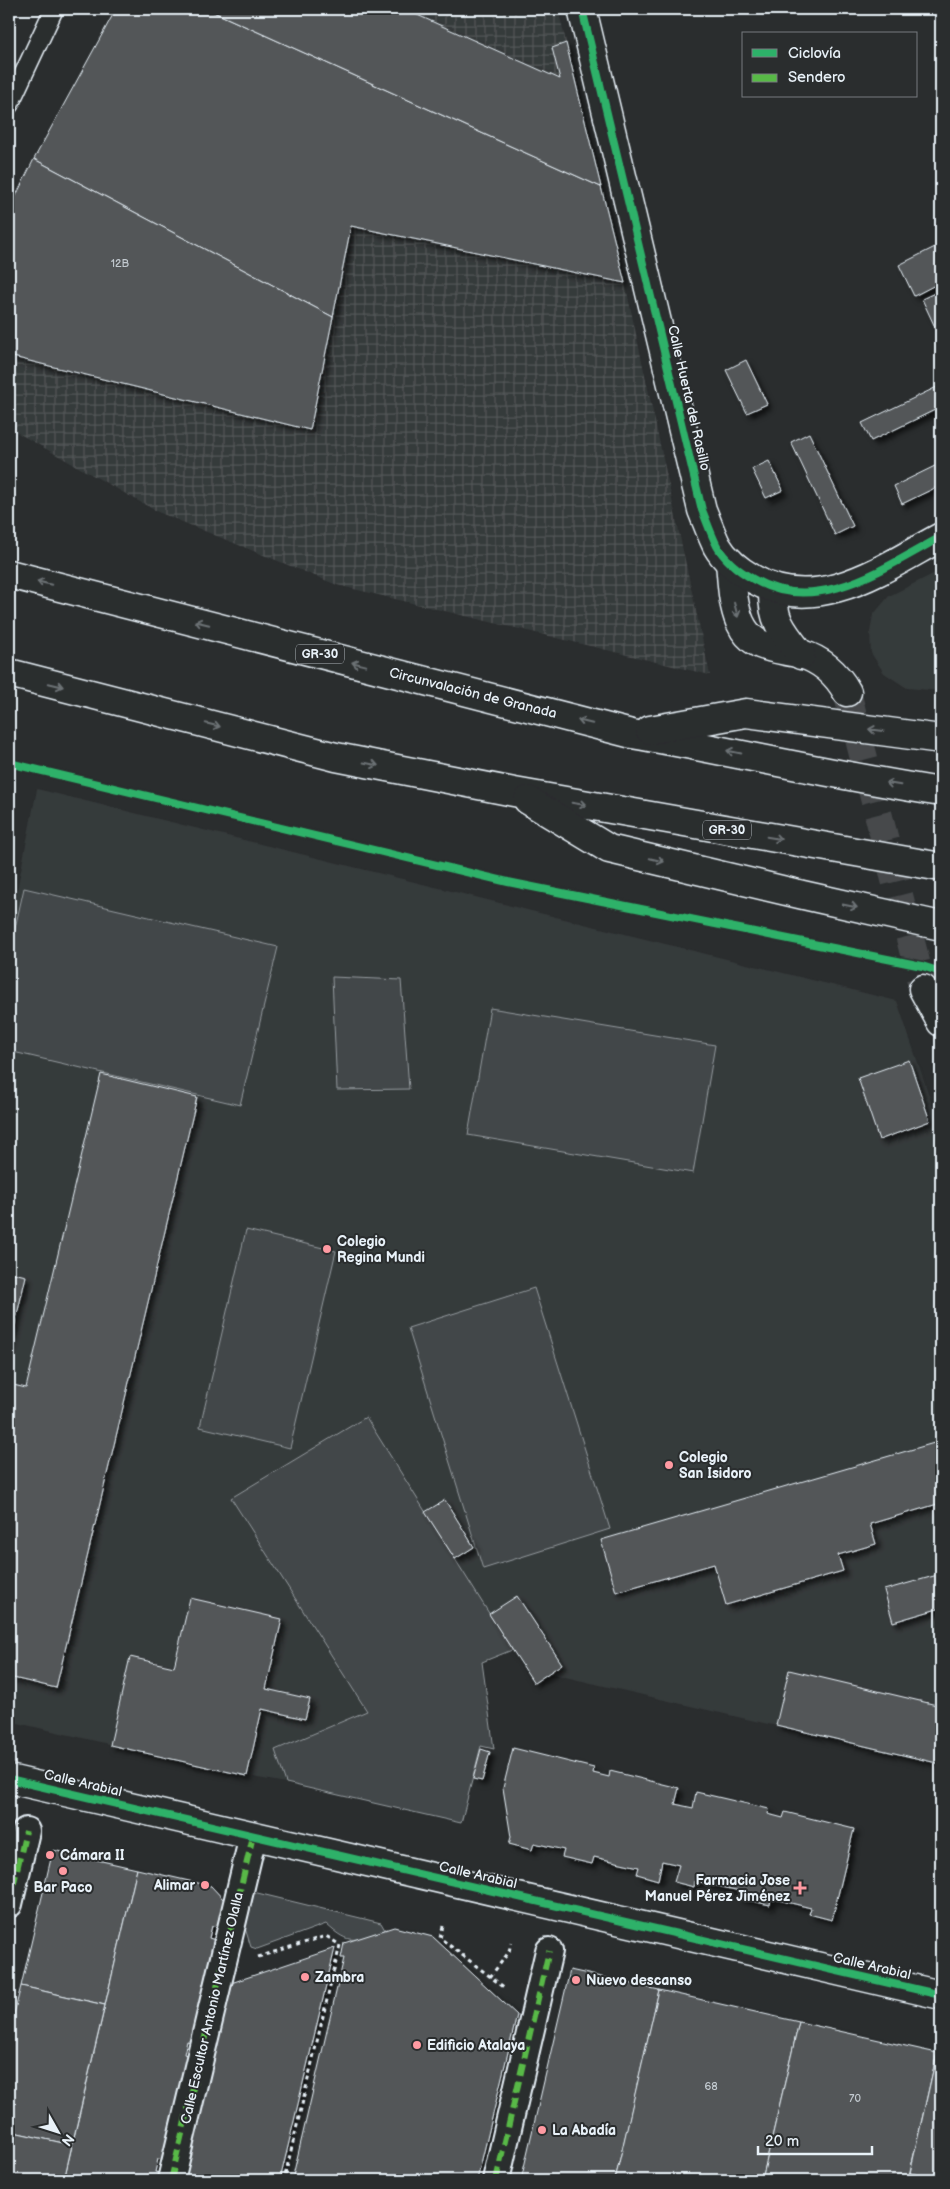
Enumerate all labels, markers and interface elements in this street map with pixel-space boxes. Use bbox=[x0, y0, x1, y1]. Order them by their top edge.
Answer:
legend bbox=[742, 32, 918, 98]
text: Ciclovía bbox=[788, 44, 841, 63]
text: Sendero bbox=[788, 68, 846, 87]
house number: 12B bbox=[111, 257, 130, 270]
street label: Calle Huerta del Rasillo bbox=[664, 324, 714, 472]
one-way arrow bbox=[37, 578, 53, 587]
one-way arrow bbox=[732, 601, 742, 617]
one-way arrow bbox=[194, 618, 210, 628]
road number: GR-30 bbox=[296, 644, 344, 664]
one-way arrow bbox=[352, 659, 368, 668]
street label: Circunvalación de Granada bbox=[387, 664, 559, 722]
one-way arrow bbox=[47, 681, 63, 690]
one-way arrow bbox=[577, 716, 593, 726]
one-way arrow bbox=[205, 721, 221, 730]
one-way arrow bbox=[868, 725, 884, 735]
one-way arrow bbox=[726, 747, 742, 757]
one-way arrow bbox=[363, 759, 379, 769]
one-way arrow bbox=[885, 779, 901, 789]
one-way arrow bbox=[571, 799, 587, 809]
road number: GR-30 bbox=[703, 820, 751, 840]
one-way arrow bbox=[765, 834, 781, 844]
one-way arrow bbox=[648, 856, 664, 865]
one-way arrow bbox=[842, 902, 858, 911]
place label: Colegio Regina Mundi bbox=[337, 1233, 425, 1266]
marker: Colegio Regina Mundi bbox=[321, 1243, 333, 1255]
place label: Colegio San Isidoro bbox=[679, 1449, 752, 1482]
marker: Colegio San Isidoro bbox=[663, 1459, 675, 1471]
street label: Calle Arabial bbox=[42, 1766, 124, 1800]
place label: Cámara II bbox=[60, 1847, 125, 1864]
marker: Cámara II bbox=[44, 1849, 56, 1861]
street label: Calle Arabial bbox=[437, 1858, 519, 1892]
marker: Bar Paco bbox=[57, 1865, 69, 1877]
place label: Farmacia Jose Manuel Pérez Jiménez bbox=[645, 1872, 790, 1905]
place label: Alimar bbox=[153, 1877, 195, 1894]
place label: Bar Paco bbox=[33, 1879, 93, 1896]
marker: Alimar bbox=[199, 1879, 211, 1891]
marker: Farmacia Jose Manuel Pérez Jiménez bbox=[794, 1882, 806, 1894]
street label: Calle Escultor Antonio Martínez Olalla bbox=[177, 1890, 247, 2126]
street label: Calle Arabial bbox=[831, 1949, 913, 1983]
place label: Zambra bbox=[315, 1969, 364, 1986]
marker: Zambra bbox=[299, 1971, 311, 1983]
place label: Nuevo descanso bbox=[586, 1972, 692, 1989]
marker: Nuevo descanso bbox=[570, 1974, 582, 1986]
place label: Edificio Atalaya bbox=[427, 2037, 525, 2054]
marker: Edificio Atalaya bbox=[411, 2039, 423, 2051]
house number: 68 bbox=[704, 2080, 718, 2093]
house number: 70 bbox=[849, 2092, 861, 2105]
north arrow bbox=[32, 2106, 82, 2156]
place label: La Abadía bbox=[552, 2122, 616, 2139]
marker: La Abadía bbox=[536, 2124, 548, 2136]
scale bar bbox=[758, 2124, 871, 2156]
text: N bbox=[58, 2130, 78, 2149]
text: 20 m bbox=[765, 2132, 799, 2151]

